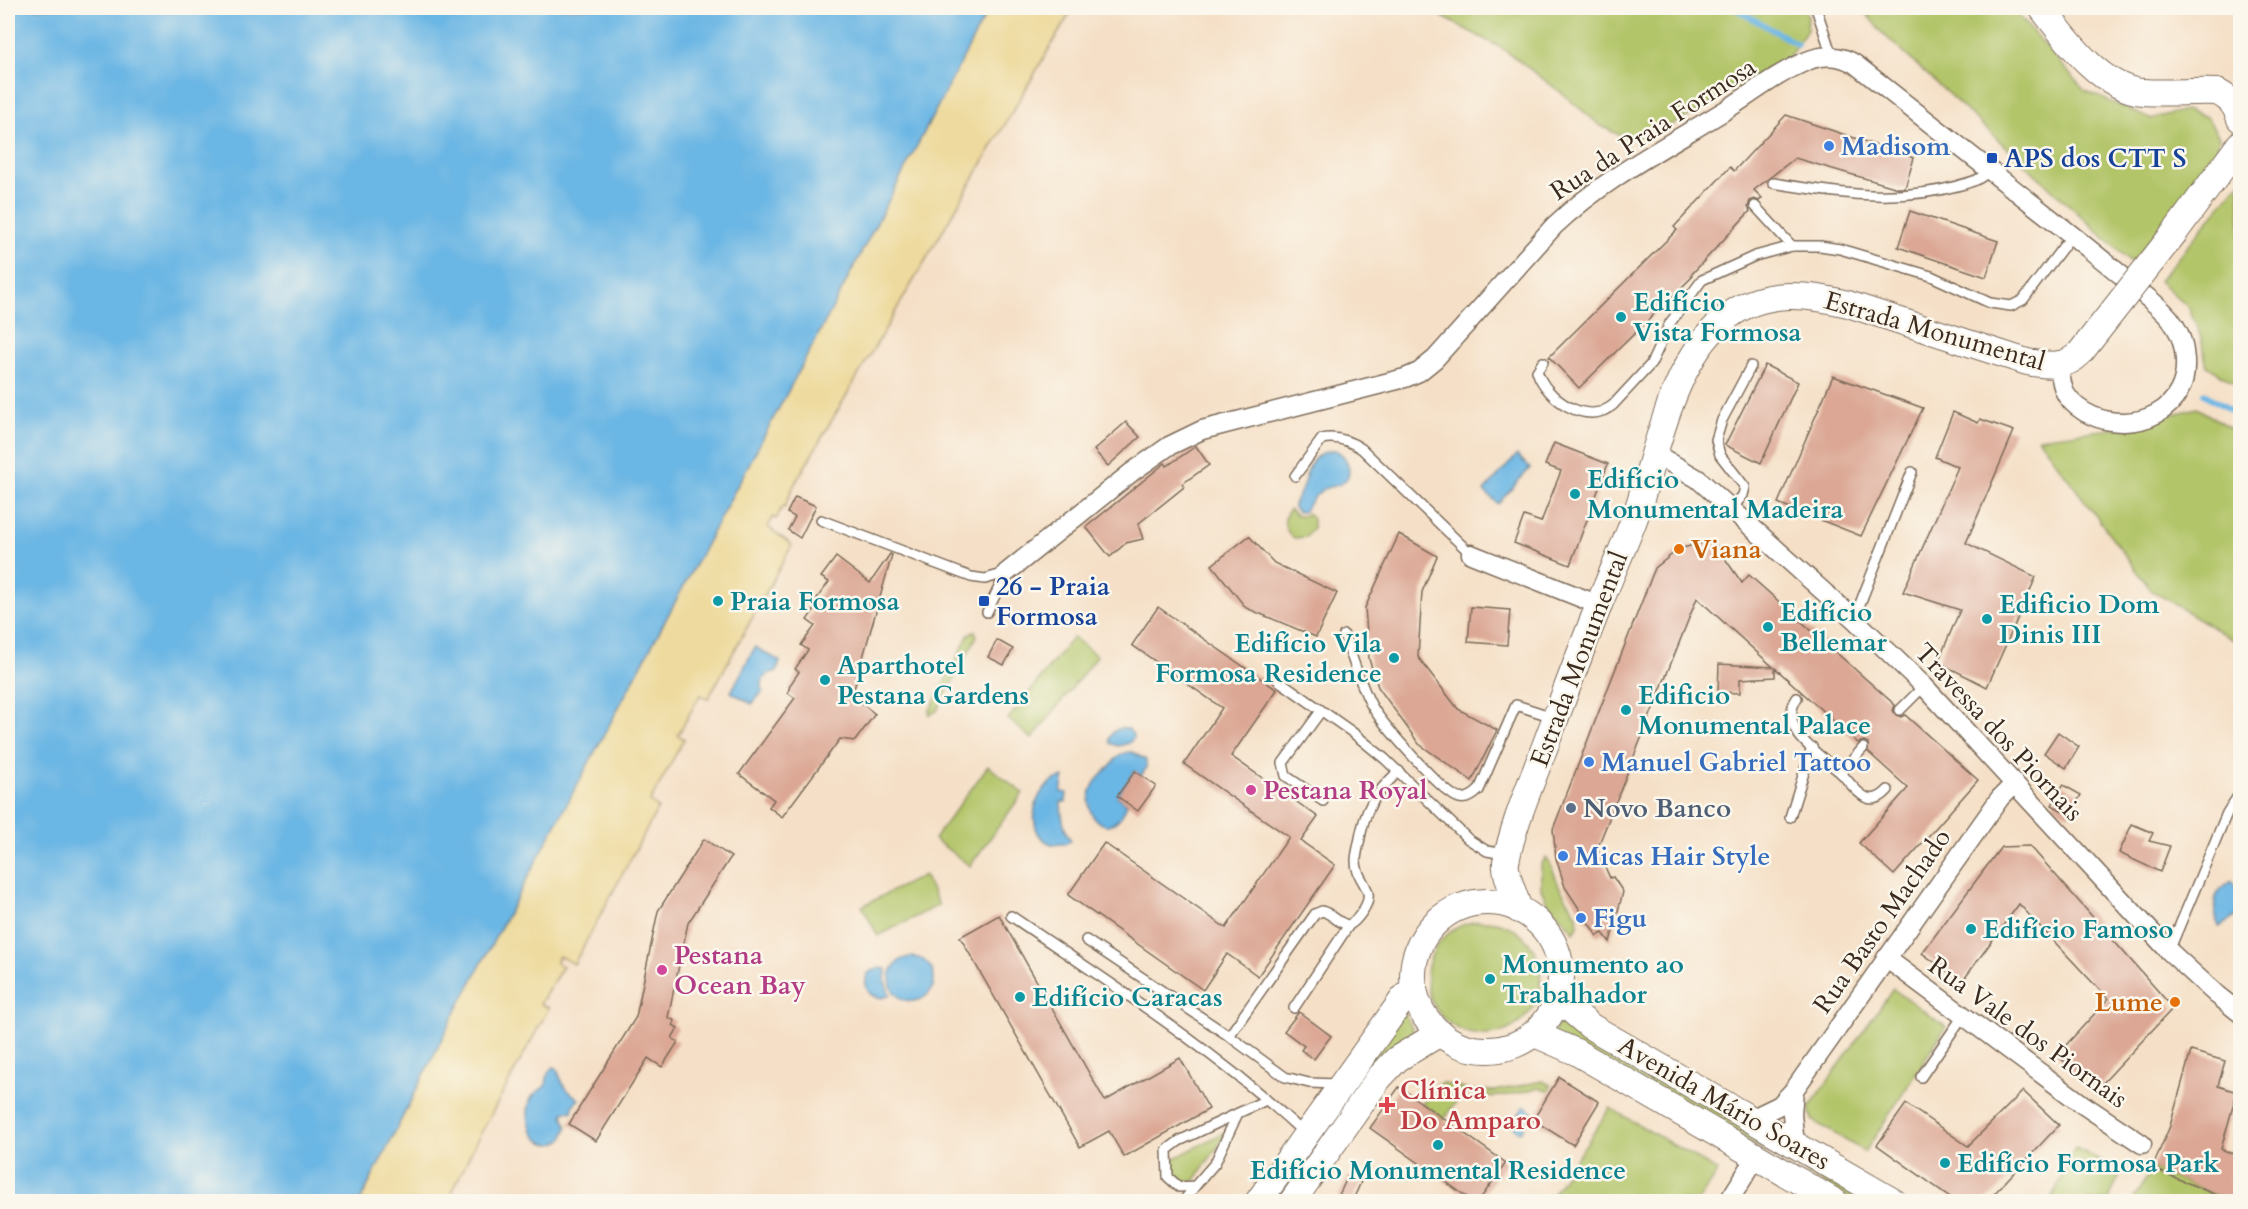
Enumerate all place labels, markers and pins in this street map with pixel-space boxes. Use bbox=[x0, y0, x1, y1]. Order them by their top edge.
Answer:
place label: Madisom bbox=[1841, 129, 1950, 164]
marker: Madisom bbox=[1822, 139, 1836, 153]
place label: APS dos CTT S bbox=[2004, 141, 2187, 176]
marker: APS dos CTT S bbox=[1985, 151, 1999, 165]
place label: Edifício Vista Formosa bbox=[1633, 285, 1802, 350]
marker: Edifício Vista Formosa bbox=[1614, 310, 1628, 324]
place label: Edifício Monumental Madeira bbox=[1587, 462, 1844, 527]
marker: Edifício Monumental Madeira bbox=[1568, 487, 1582, 501]
place label: Viana bbox=[1691, 532, 1762, 567]
marker: Viana bbox=[1672, 542, 1686, 556]
place label: 26 - Praia Formosa bbox=[996, 569, 1110, 634]
place label: Praia Formosa bbox=[730, 584, 900, 619]
place label: Edificio Dom Dinis III bbox=[1999, 587, 2160, 652]
marker: Praia Formosa bbox=[711, 594, 725, 608]
marker: 26 - Praia Formosa bbox=[977, 594, 991, 608]
place label: Edifício Bellemar bbox=[1780, 595, 1888, 660]
marker: Edificio Dom Dinis III bbox=[1980, 612, 1994, 626]
marker: Edifício Bellemar bbox=[1761, 620, 1775, 634]
place label: Edifício Vila Formosa Residence bbox=[1155, 626, 1382, 691]
place label: Aparthotel Pestana Gardens bbox=[837, 648, 1029, 713]
marker: Edifício Vila Formosa Residence bbox=[1387, 651, 1401, 665]
marker: Aparthotel Pestana Gardens bbox=[818, 673, 832, 687]
place label: Edificio Monumental Palace bbox=[1638, 678, 1871, 743]
marker: Edificio Monumental Palace bbox=[1619, 703, 1633, 717]
place label: Manuel Gabriel Tattoo bbox=[1601, 745, 1871, 780]
marker: Manuel Gabriel Tattoo bbox=[1582, 755, 1596, 769]
place label: Pestana Royal bbox=[1263, 773, 1428, 808]
marker: Pestana Royal bbox=[1244, 783, 1258, 797]
place label: Novo Banco bbox=[1583, 791, 1731, 826]
marker: Novo Banco bbox=[1564, 801, 1578, 815]
place label: Micas Hair Style bbox=[1575, 839, 1770, 874]
marker: Micas Hair Style bbox=[1556, 849, 1570, 863]
place label: Figu bbox=[1593, 901, 1647, 936]
marker: Figu bbox=[1574, 911, 1588, 925]
place label: Edifício Famoso bbox=[1983, 912, 2174, 947]
marker: Edifício Famoso bbox=[1964, 922, 1978, 936]
place label: Pestana Ocean Bay bbox=[674, 938, 806, 1003]
place label: Monumento ao Trabalhador bbox=[1502, 947, 1684, 1012]
marker: Pestana Ocean Bay bbox=[655, 963, 669, 977]
marker: Monumento ao Trabalhador bbox=[1483, 972, 1497, 986]
place label: Edifício Caracas bbox=[1032, 980, 1223, 1015]
place label: Lume bbox=[2094, 985, 2163, 1020]
marker: Edifício Caracas bbox=[1013, 990, 1027, 1004]
marker: Lume bbox=[2168, 995, 2182, 1009]
place label: Clínica Do Amparo bbox=[1400, 1073, 1541, 1138]
marker: Clínica Do Amparo bbox=[1378, 1096, 1396, 1114]
marker: Edifício Monumental Residence bbox=[1431, 1138, 1445, 1152]
place label: Edifício Formosa Park bbox=[1957, 1146, 2220, 1181]
place label: Edifício Monumental Residence bbox=[1250, 1153, 1626, 1188]
marker: Edifício Formosa Park bbox=[1938, 1156, 1952, 1170]

